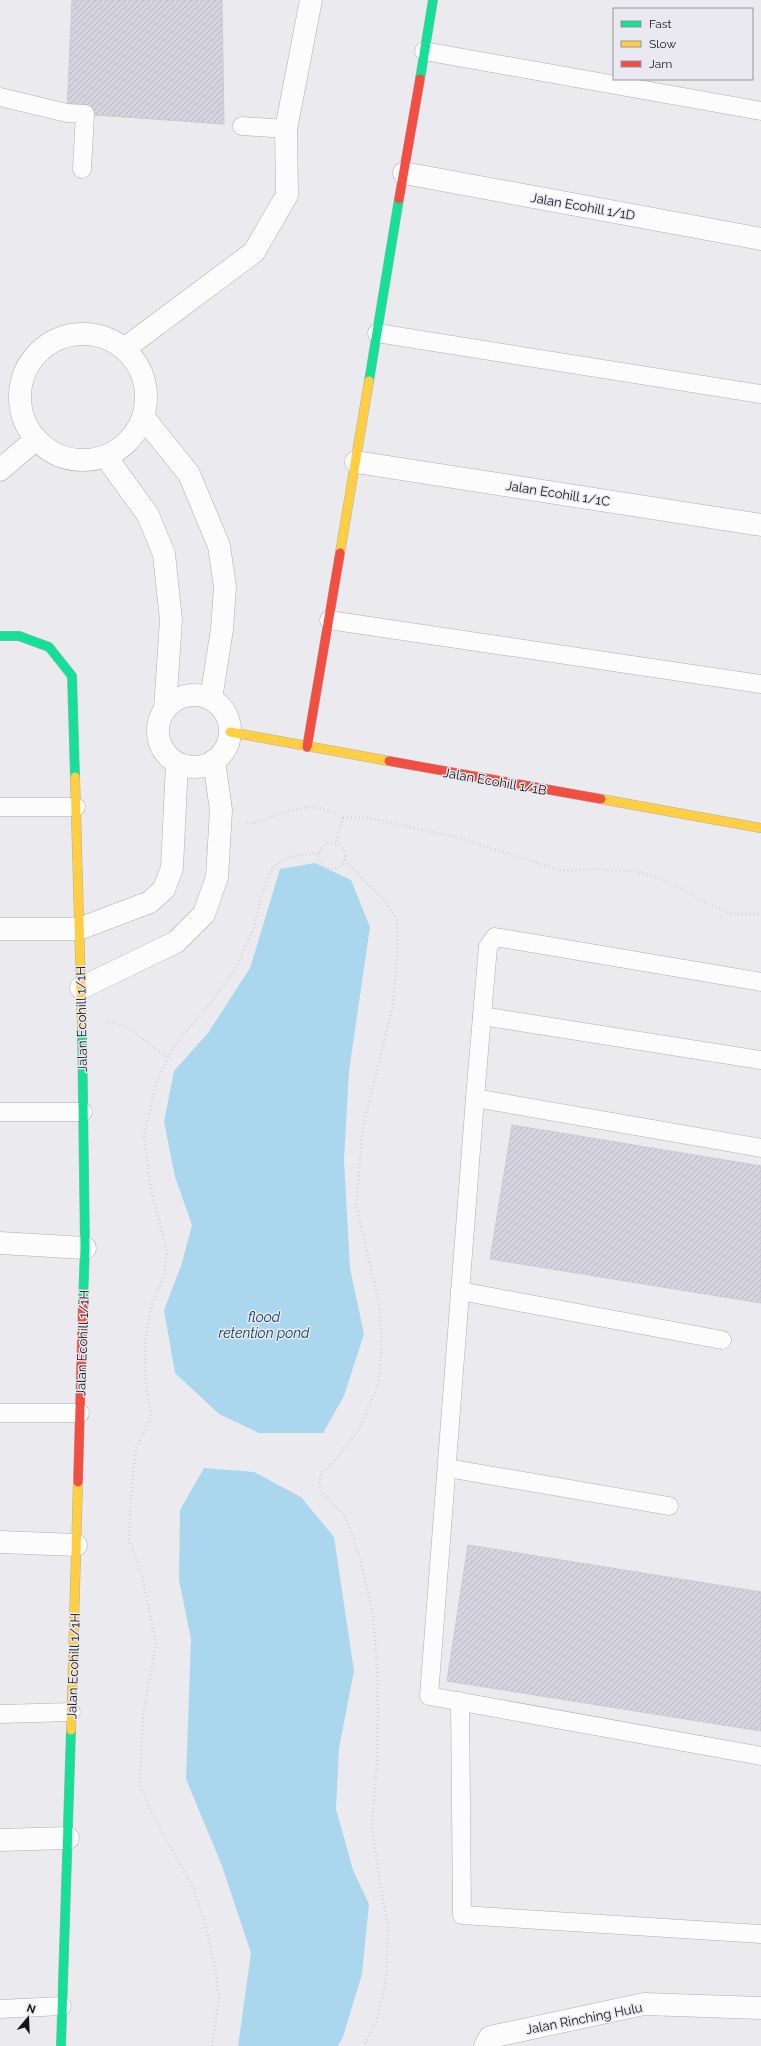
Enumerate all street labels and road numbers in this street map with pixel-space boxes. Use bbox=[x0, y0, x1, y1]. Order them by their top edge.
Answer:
street label: Jalan Ecohill 1/1D bbox=[530, 190, 636, 223]
street label: Jalan Ecohill 1/1C bbox=[505, 478, 611, 509]
street label: Jalan Ecohill 1/1B bbox=[442, 765, 548, 798]
street label: Jalan Ecohill 1/1H bbox=[73, 966, 90, 1072]
street label: Jalan Ecohill 1/1H bbox=[73, 1290, 92, 1396]
street label: Jalan Ecohill 1/1H bbox=[64, 1613, 83, 1719]
street label: Jalan Rinching Hulu bbox=[524, 2000, 644, 2037]

